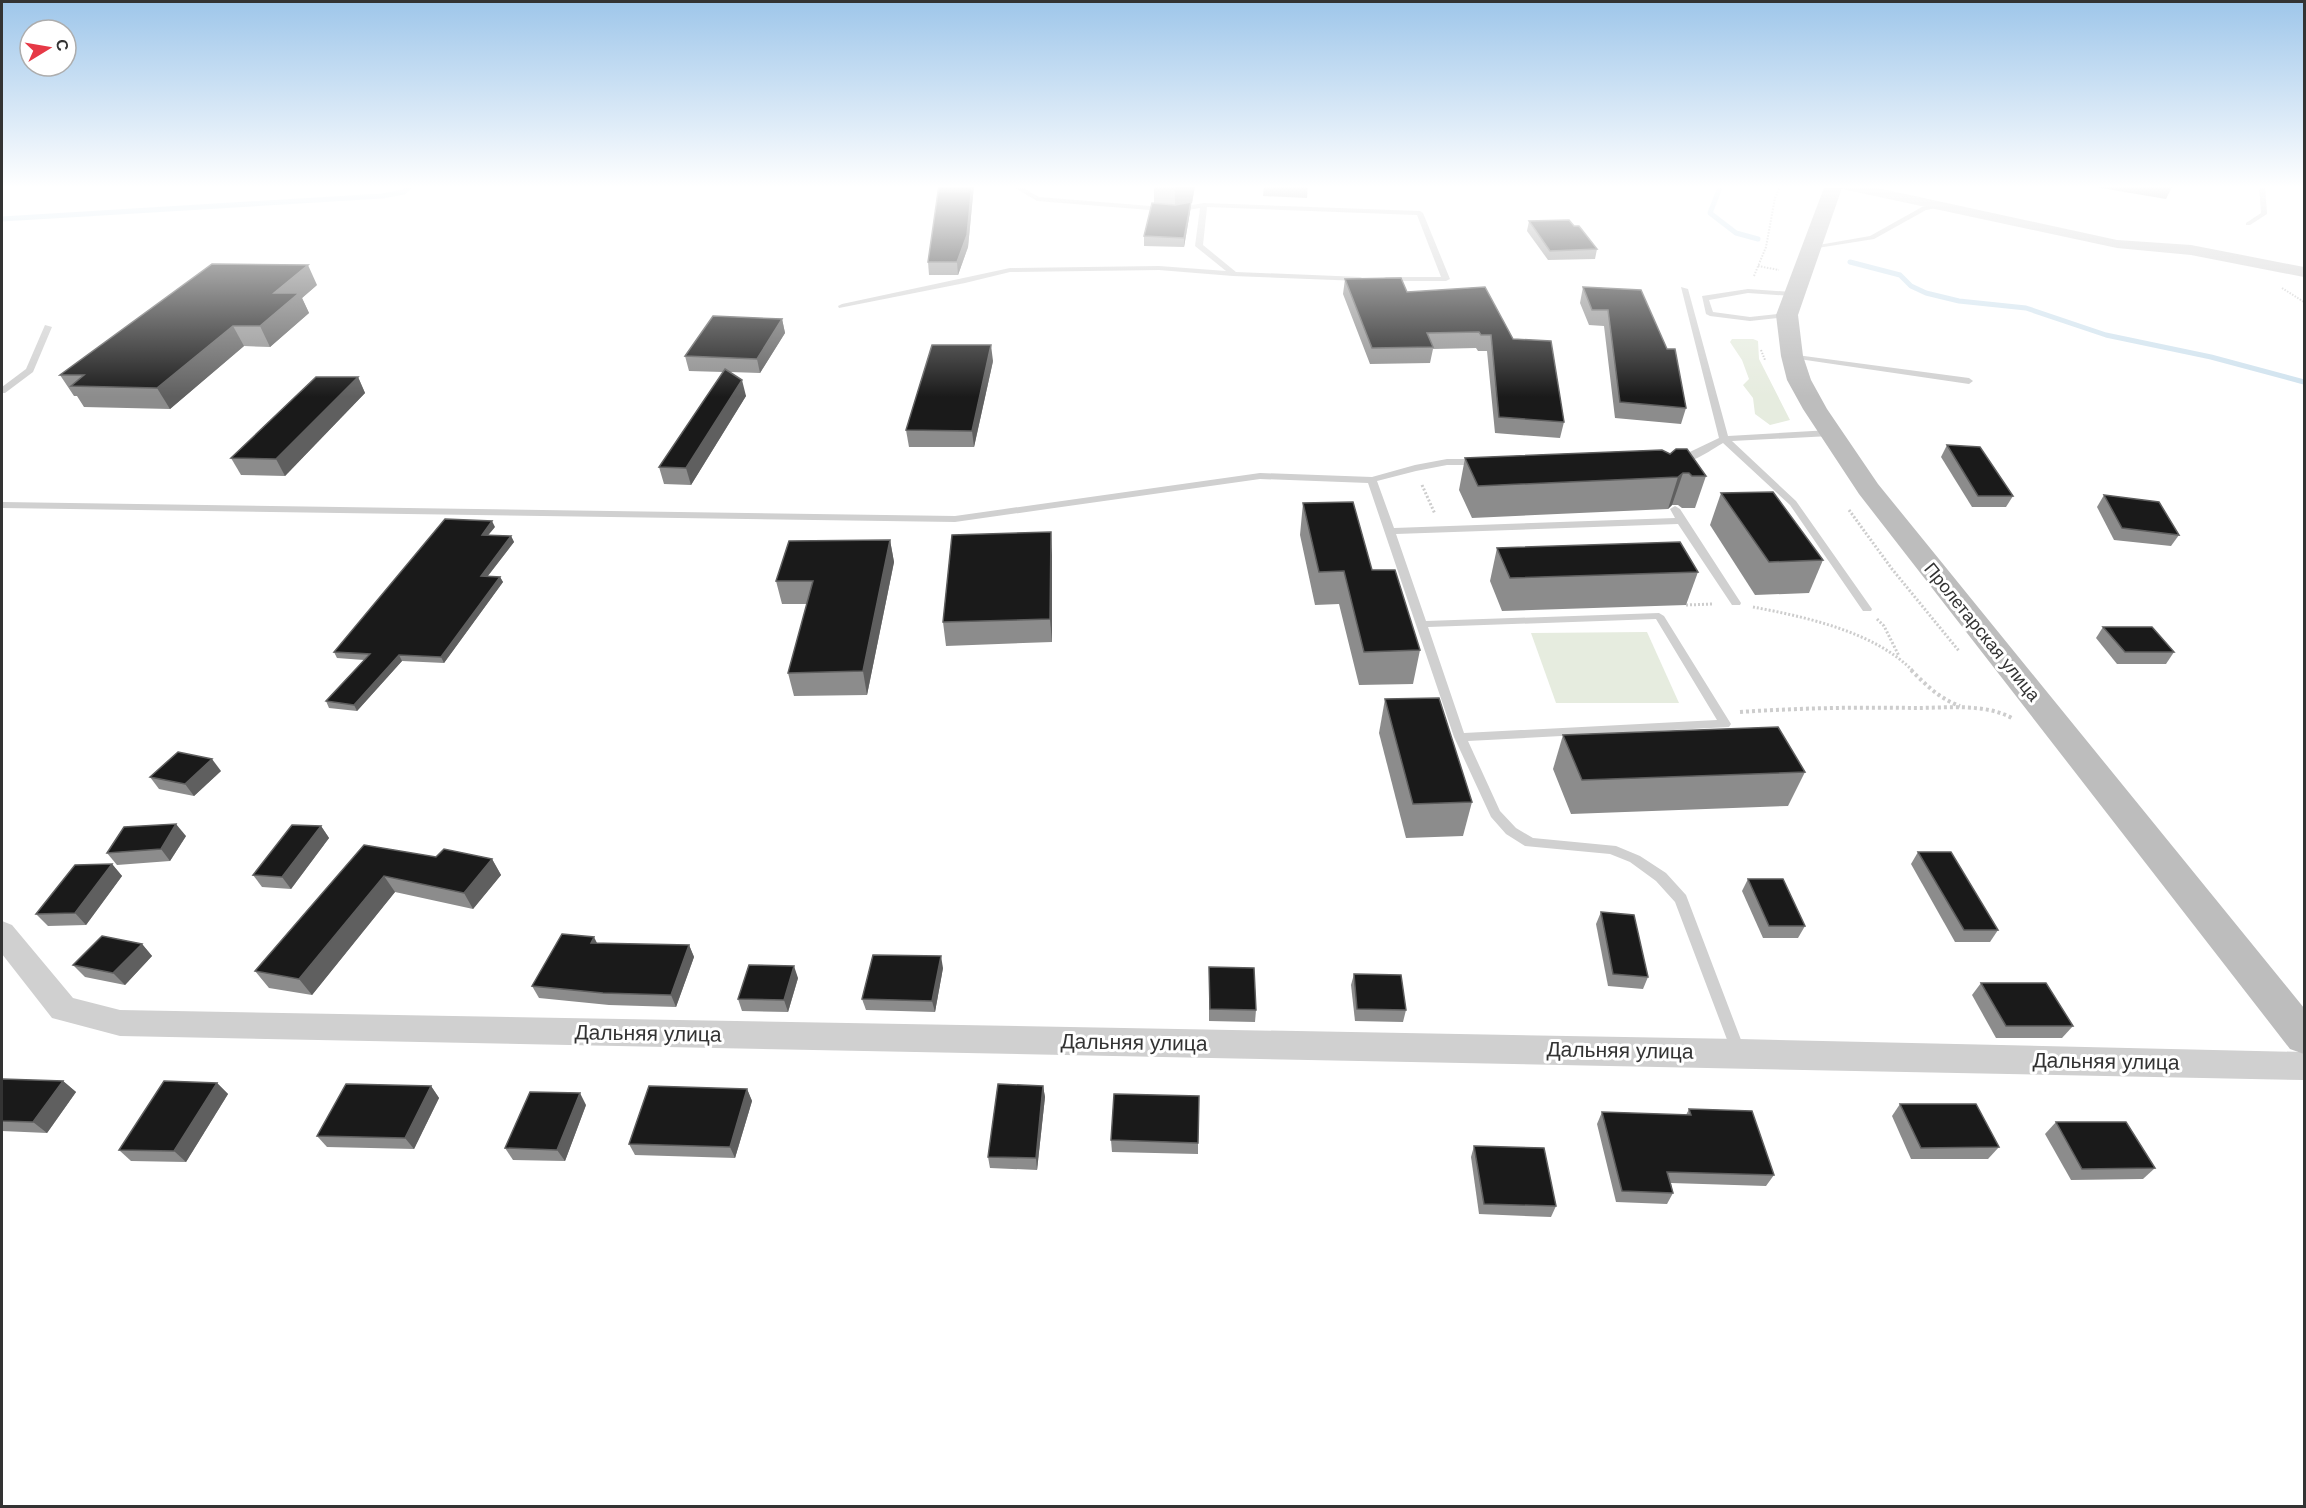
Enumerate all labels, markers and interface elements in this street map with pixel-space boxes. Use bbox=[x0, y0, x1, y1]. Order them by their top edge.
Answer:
north arrow bbox=[18, 18, 78, 78]
text: С bbox=[53, 38, 72, 53]
street label: Пролетарская улица bbox=[1920, 559, 2045, 706]
street label: Дальняя улица bbox=[574, 1020, 722, 1046]
street label: Дальняя улица bbox=[1060, 1029, 1208, 1055]
street label: Дальняя улица bbox=[1546, 1037, 1694, 1063]
street label: Дальняя улица bbox=[2032, 1048, 2180, 1074]

